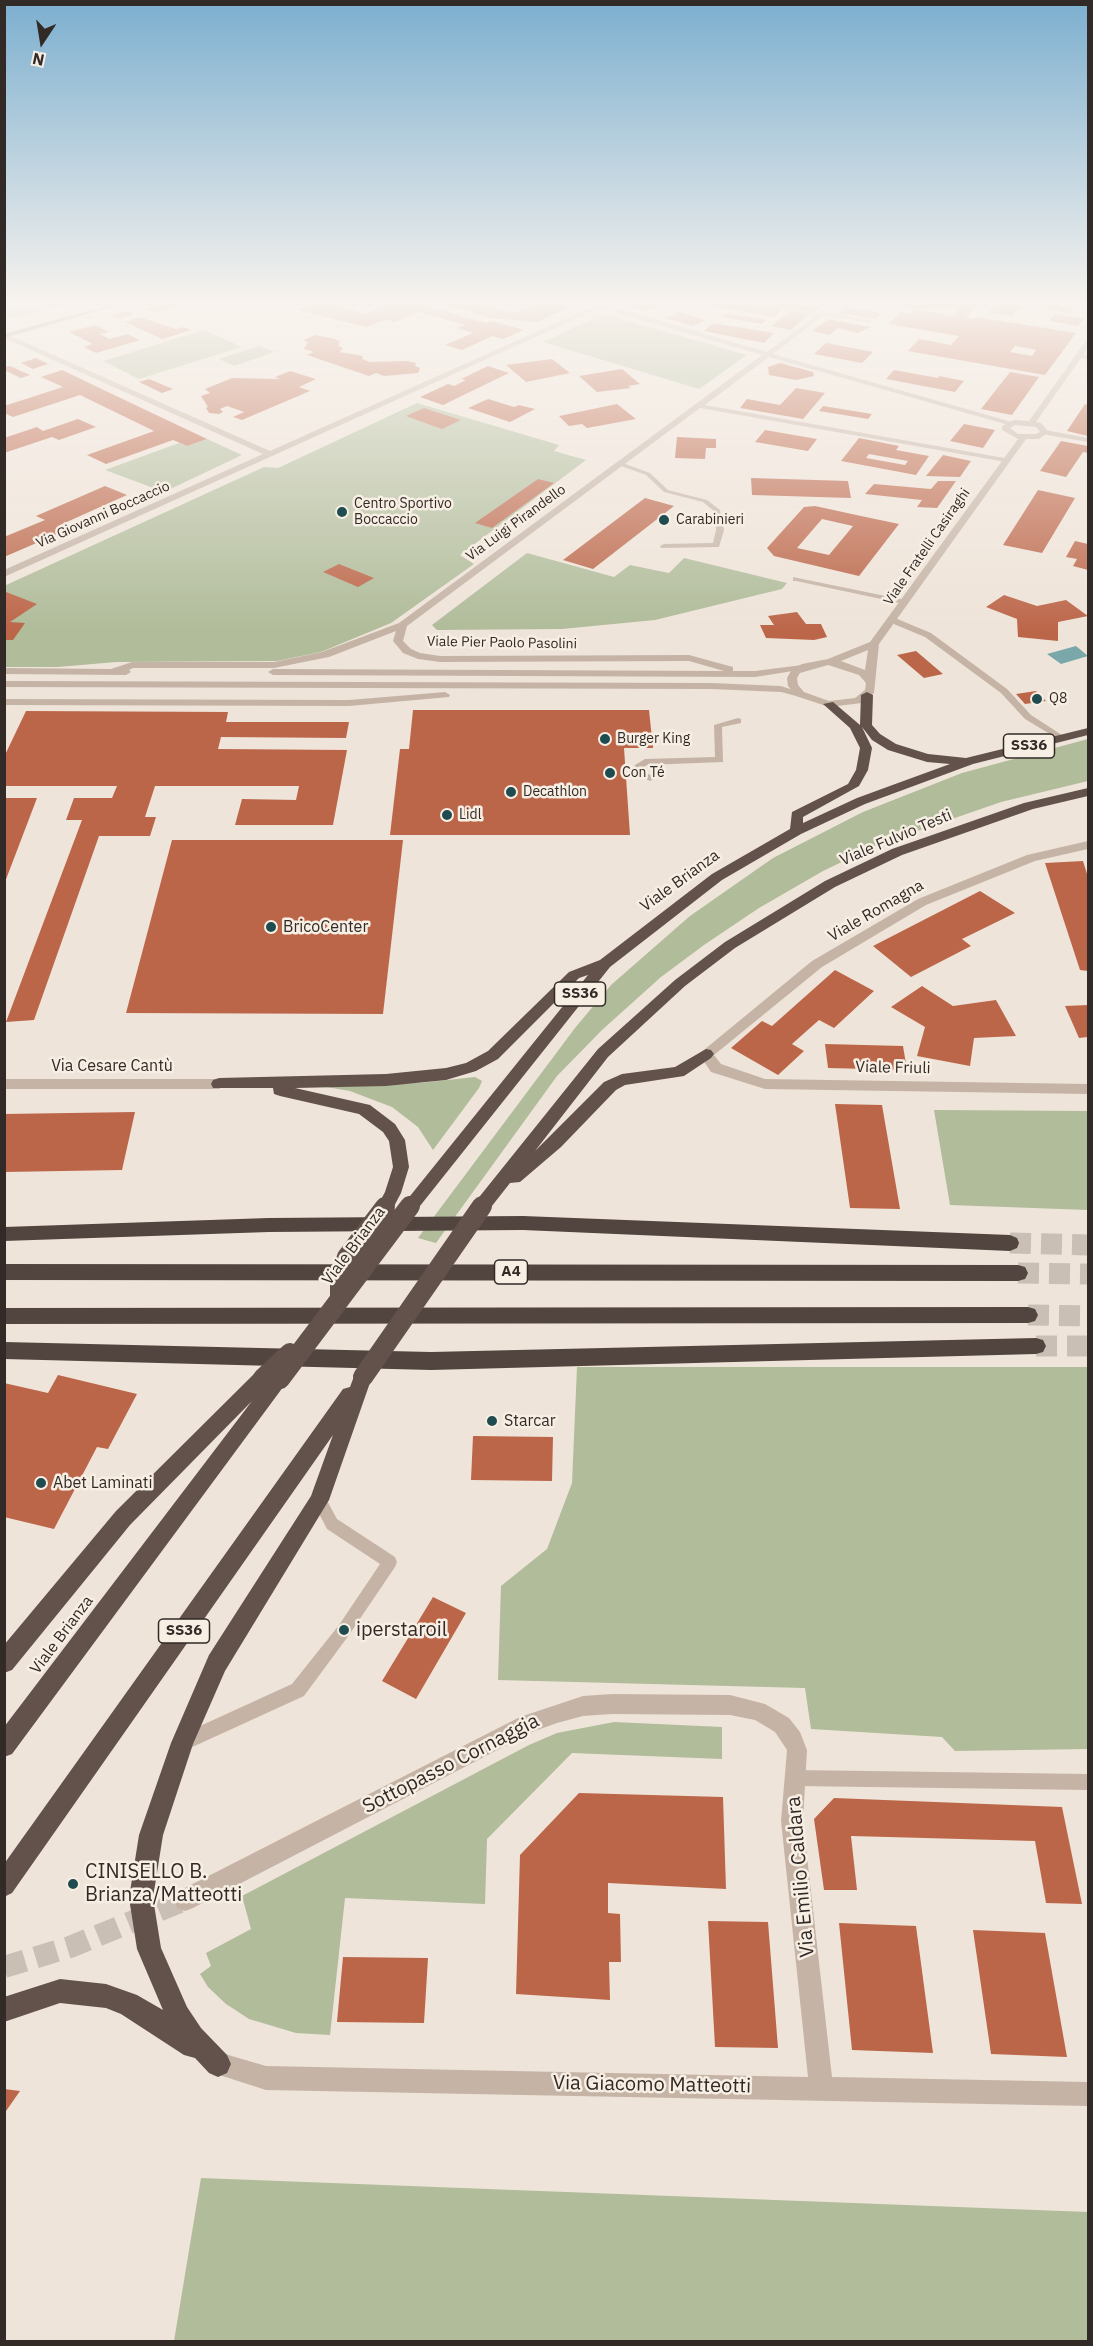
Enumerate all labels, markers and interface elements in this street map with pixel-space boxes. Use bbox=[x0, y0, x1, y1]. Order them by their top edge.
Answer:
north arrow bbox=[12, 12, 72, 72]
text: N bbox=[31, 49, 46, 71]
street label: Via Giovanni Boccaccio bbox=[34, 478, 172, 552]
street label: Via Luigi Pirandello bbox=[463, 481, 569, 565]
street label: Viale Fratelli Casiraghi bbox=[880, 485, 974, 609]
place label: Centro Sportivo Boccaccio bbox=[354, 496, 452, 528]
marker: Centro Sportivo Boccaccio bbox=[335, 505, 349, 519]
place label: Carabinieri bbox=[676, 512, 744, 528]
marker: Carabinieri bbox=[657, 513, 671, 527]
street label: Viale Pier Paolo Pasolini bbox=[427, 633, 577, 653]
place label: Q8 bbox=[1049, 691, 1067, 707]
marker: Q8 bbox=[1030, 692, 1044, 706]
place label: Burger King bbox=[617, 731, 690, 747]
marker: Burger King bbox=[598, 732, 612, 746]
road number: SS36 bbox=[1004, 734, 1054, 758]
place label: Con Té bbox=[622, 765, 665, 781]
marker: Con Té bbox=[603, 766, 617, 780]
place label: Decathlon bbox=[523, 784, 587, 800]
marker: Decathlon bbox=[504, 785, 518, 799]
street label: Viale Fulvio Testi bbox=[837, 806, 955, 870]
place label: Lidl bbox=[459, 807, 481, 823]
marker: Lidl bbox=[440, 808, 454, 822]
street label: Viale Brianza bbox=[637, 846, 723, 916]
street label: Viale Romagna bbox=[825, 876, 927, 946]
place label: BricoCenter bbox=[283, 917, 368, 937]
marker: BricoCenter bbox=[264, 920, 278, 934]
road number: SS36 bbox=[554, 982, 606, 1006]
street label: Via Cesare Cantù bbox=[51, 1056, 173, 1076]
street label: Viale Friuli bbox=[855, 1058, 931, 1078]
street label: Viale Brianza bbox=[318, 1203, 390, 1289]
road number: A4 bbox=[494, 1260, 528, 1284]
place label: Starcar bbox=[504, 1411, 556, 1431]
marker: Starcar bbox=[485, 1414, 499, 1428]
place label: Abet Laminati bbox=[53, 1473, 152, 1493]
marker: Abet Laminati bbox=[34, 1476, 48, 1490]
street label: Viale Brianza bbox=[26, 1592, 98, 1678]
place label: iperstaroil bbox=[356, 1618, 447, 1642]
road number: SS36 bbox=[158, 1619, 210, 1643]
marker: iperstaroil bbox=[337, 1623, 351, 1637]
street label: Sottopasso Cornaggia bbox=[359, 1709, 543, 1819]
street label: Via Emilio Caldara bbox=[782, 1795, 820, 1959]
place label: CINISELLO B. Brianza/Matteotti bbox=[85, 1860, 242, 1907]
marker: CINISELLO B. Brianza/Matteotti bbox=[66, 1877, 80, 1891]
street label: Via Giacomo Matteotti bbox=[553, 2071, 751, 2099]

